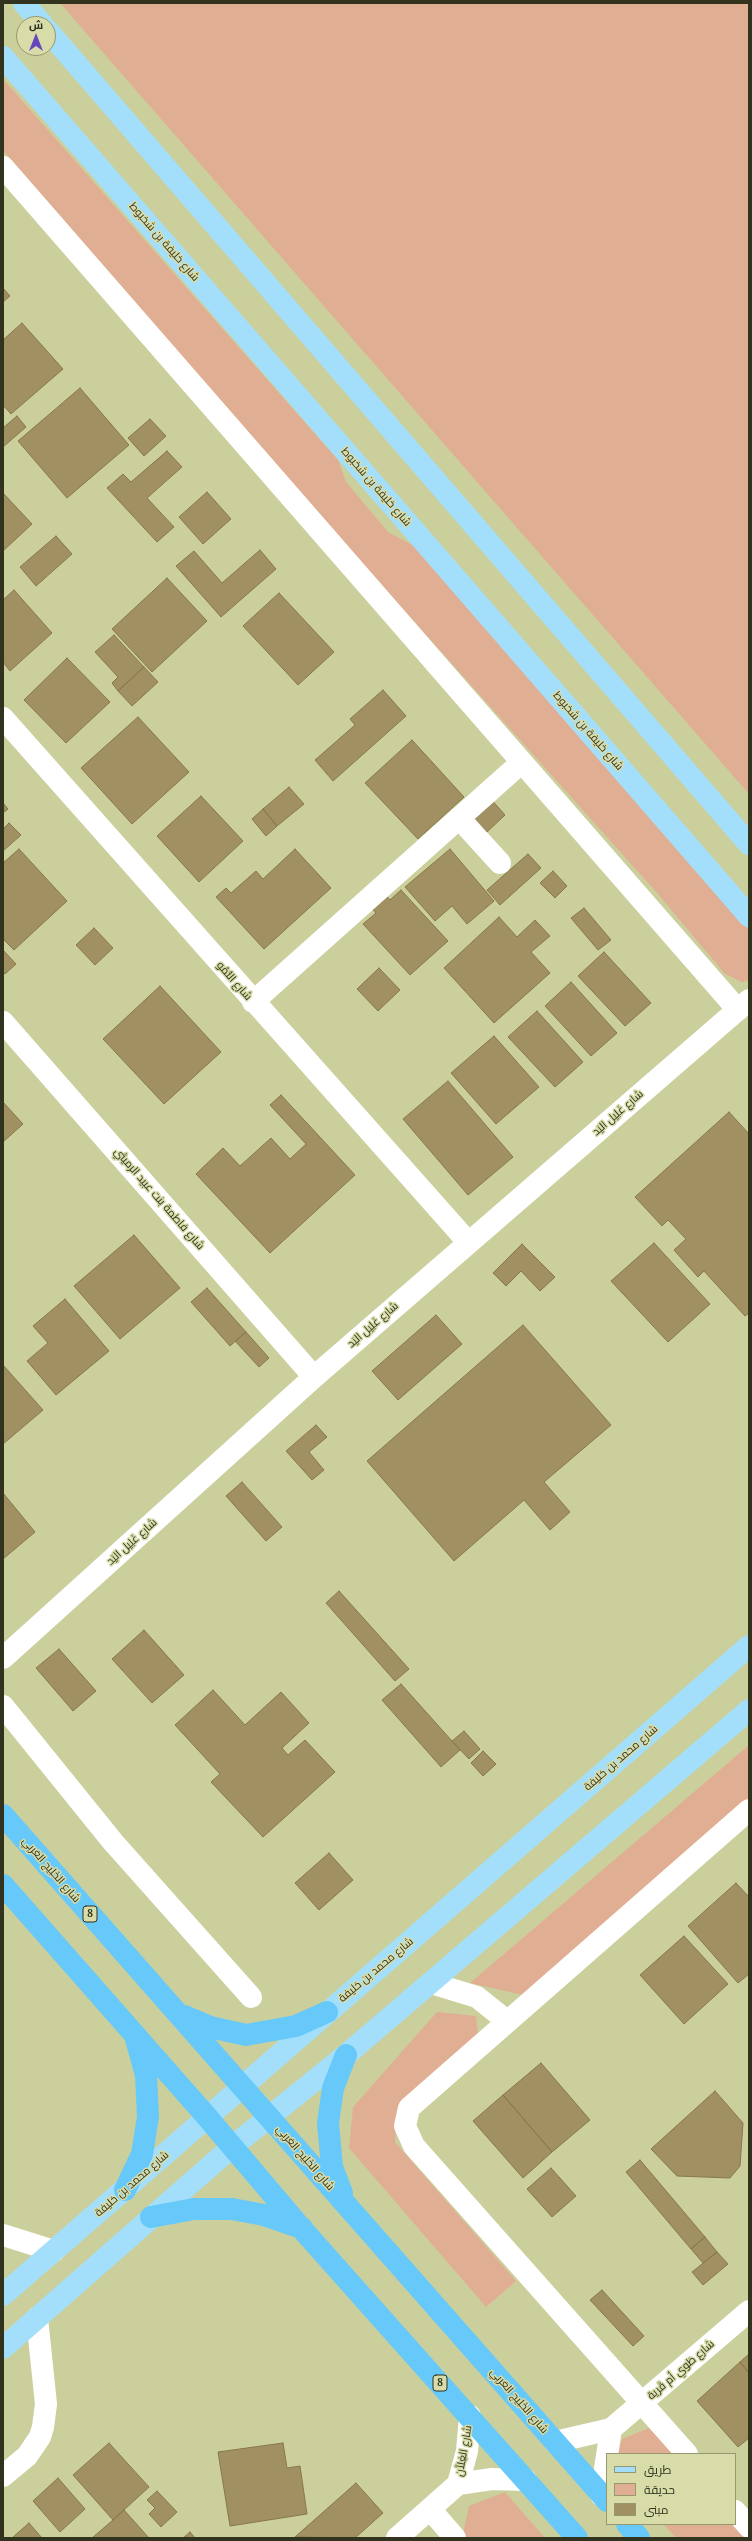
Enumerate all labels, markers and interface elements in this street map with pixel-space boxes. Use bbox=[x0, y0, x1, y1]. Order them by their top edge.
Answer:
north arrow bbox=[16, 16, 56, 56]
text: ش bbox=[29, 17, 43, 32]
street label: شارع خليفة بن شخبوط bbox=[126, 200, 202, 284]
street label: شارع خليفة بن شخبوط bbox=[338, 445, 414, 529]
street label: شارع خليفة بن شخبوط bbox=[550, 689, 626, 773]
street label: شارع النُّمُو bbox=[214, 959, 254, 1003]
street label: شارع غَلِيل اليَد bbox=[590, 1087, 646, 1139]
street label: شارع فاطمة بنت عبيد الرميثي bbox=[111, 1145, 207, 1253]
street label: شارع غَلِيل اليَد bbox=[345, 1299, 401, 1351]
street label: شارع غَلِيل اليَد bbox=[104, 1516, 160, 1568]
street label: شارع محمد بن خليفة bbox=[581, 1722, 661, 1794]
street label: شارع الخَلِيج العَربِي bbox=[19, 1835, 83, 1905]
road number: 8 bbox=[83, 1906, 97, 1922]
street label: شارع محمد بن خليفة bbox=[336, 1935, 416, 2005]
street label: شارع الخَلِيج العَربِي bbox=[273, 2123, 337, 2193]
street label: شارع محمد بن خليفة bbox=[92, 2148, 172, 2220]
street label: شارع طَوي أم قَرية bbox=[645, 2337, 717, 2403]
street label: شارع الخَلِيج العَربِي bbox=[487, 2366, 551, 2436]
road number: 8 bbox=[433, 2375, 447, 2391]
street label: شارع الغِلاَّن bbox=[453, 2424, 475, 2478]
legend bbox=[606, 2453, 736, 2525]
text: طريق bbox=[644, 2461, 671, 2478]
text: حديقة bbox=[644, 2481, 675, 2498]
text: مبنى bbox=[644, 2501, 669, 2518]

